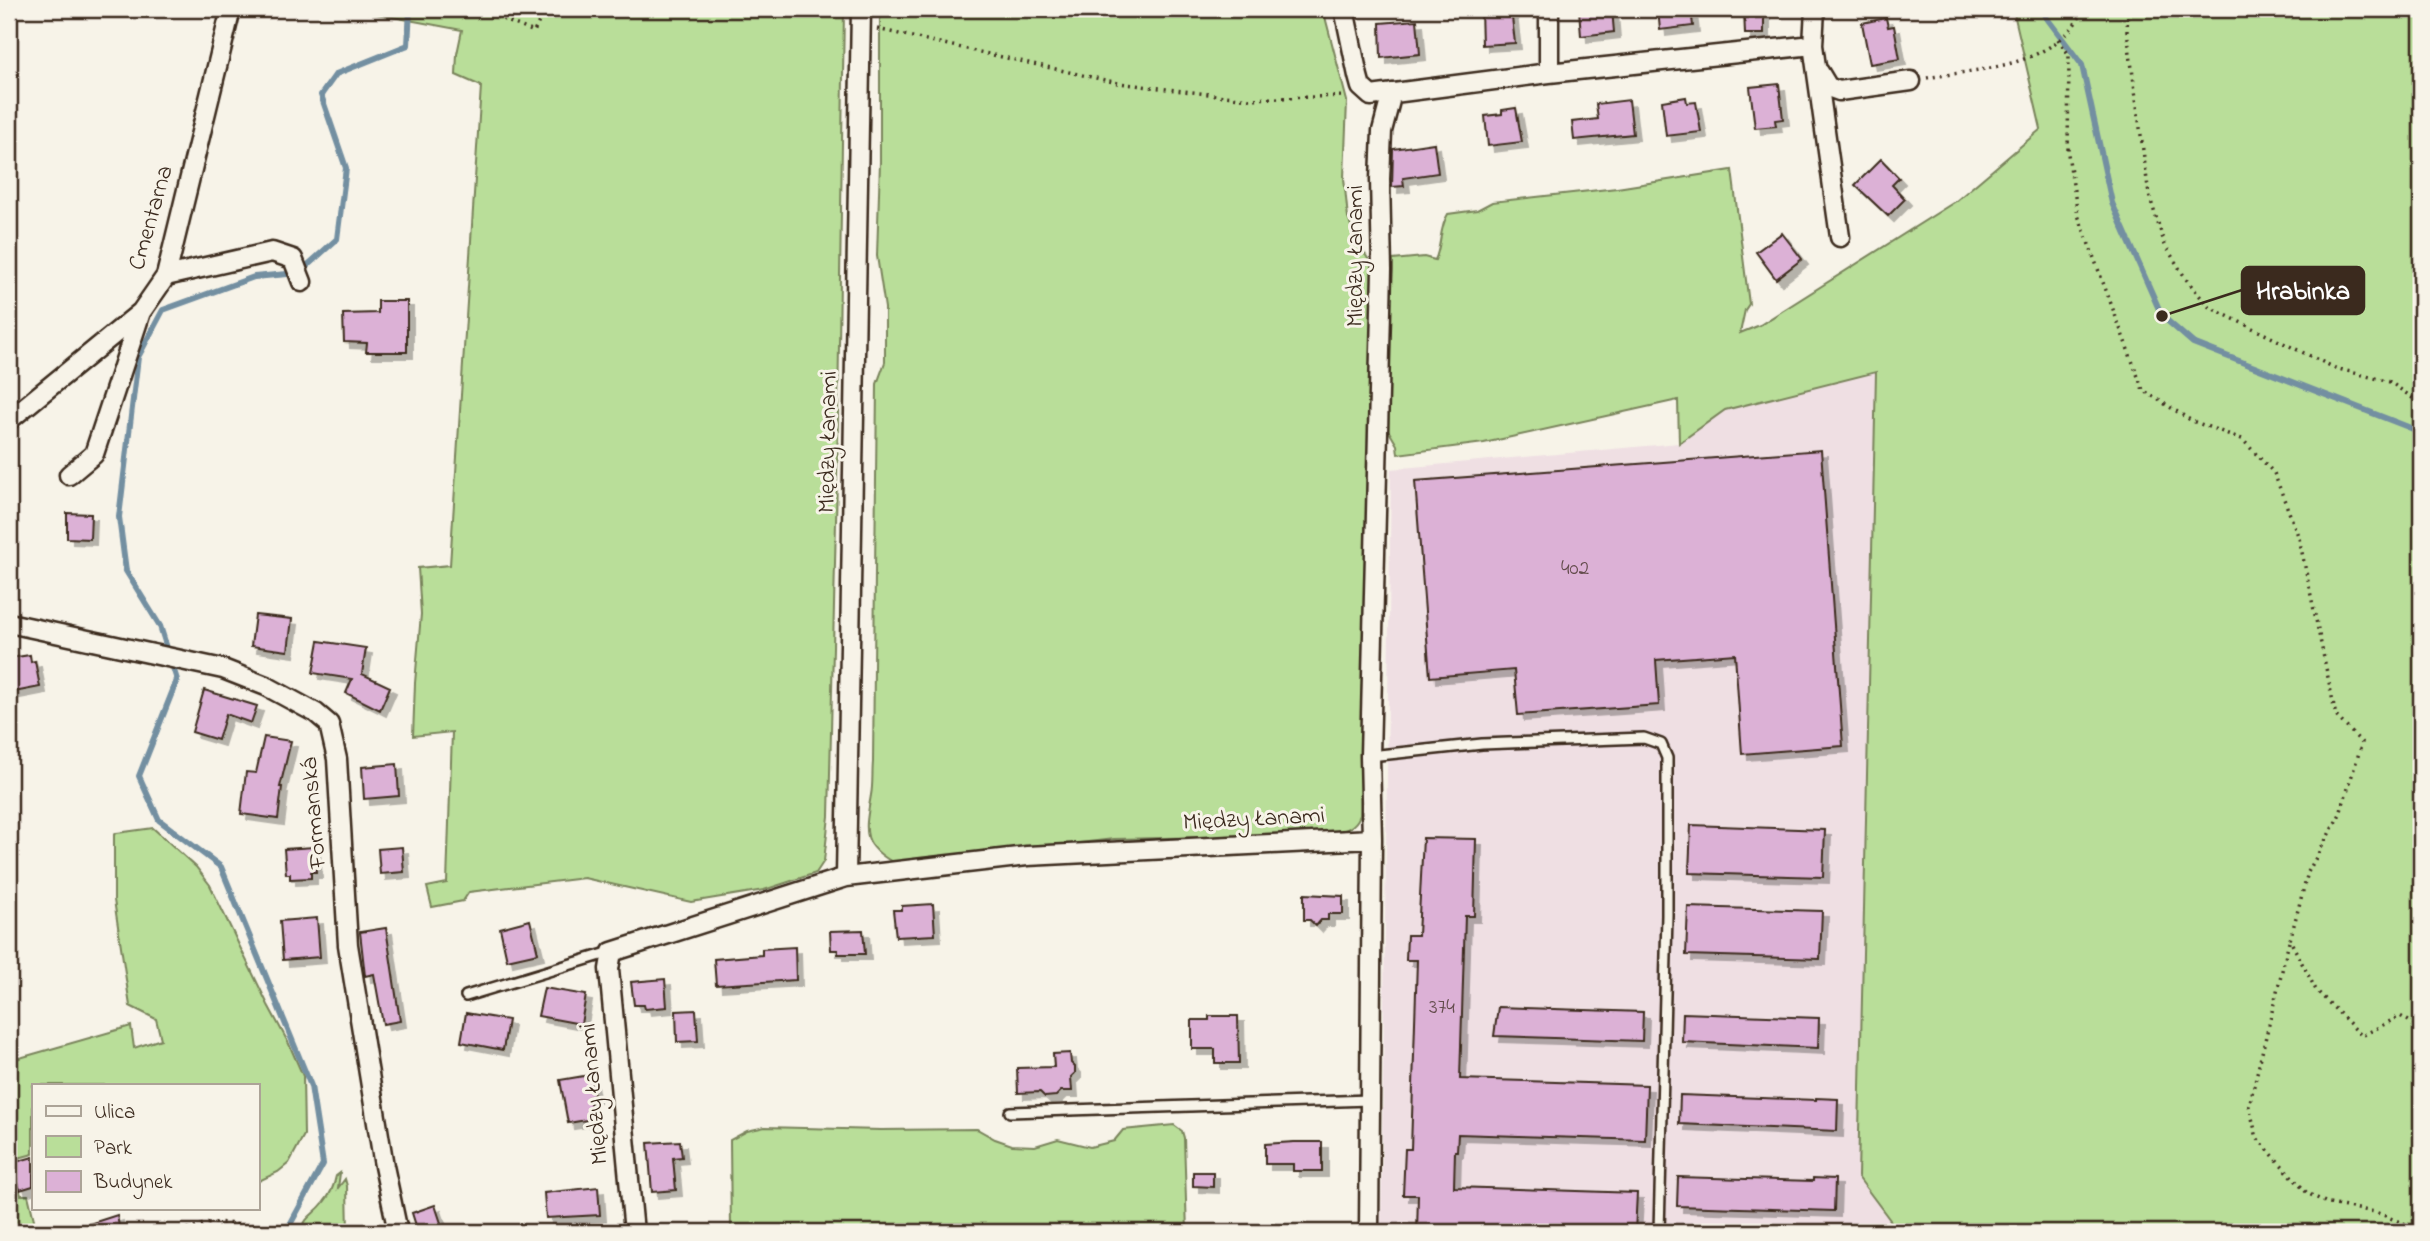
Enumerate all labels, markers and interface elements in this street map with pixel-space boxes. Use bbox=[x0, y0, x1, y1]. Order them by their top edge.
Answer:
street label: Cmentarna bbox=[120, 161, 184, 275]
street label: Między Łanami bbox=[1339, 185, 1375, 327]
callout: Hrabinka bbox=[2242, 267, 2364, 314]
text: Hrabinka bbox=[2256, 274, 2350, 312]
street label: Między Łanami bbox=[810, 371, 849, 513]
house number: 402 bbox=[1561, 554, 1589, 584]
street label: Formanská bbox=[293, 756, 337, 871]
street label: Między Łanami bbox=[1182, 799, 1326, 842]
house number: 374 bbox=[1429, 993, 1455, 1023]
street label: Między Łanami bbox=[571, 1022, 620, 1166]
legend bbox=[32, 1084, 259, 1210]
text: Ulica bbox=[94, 1098, 135, 1128]
text: Park bbox=[94, 1134, 133, 1164]
text: Budynek bbox=[93, 1168, 173, 1200]

